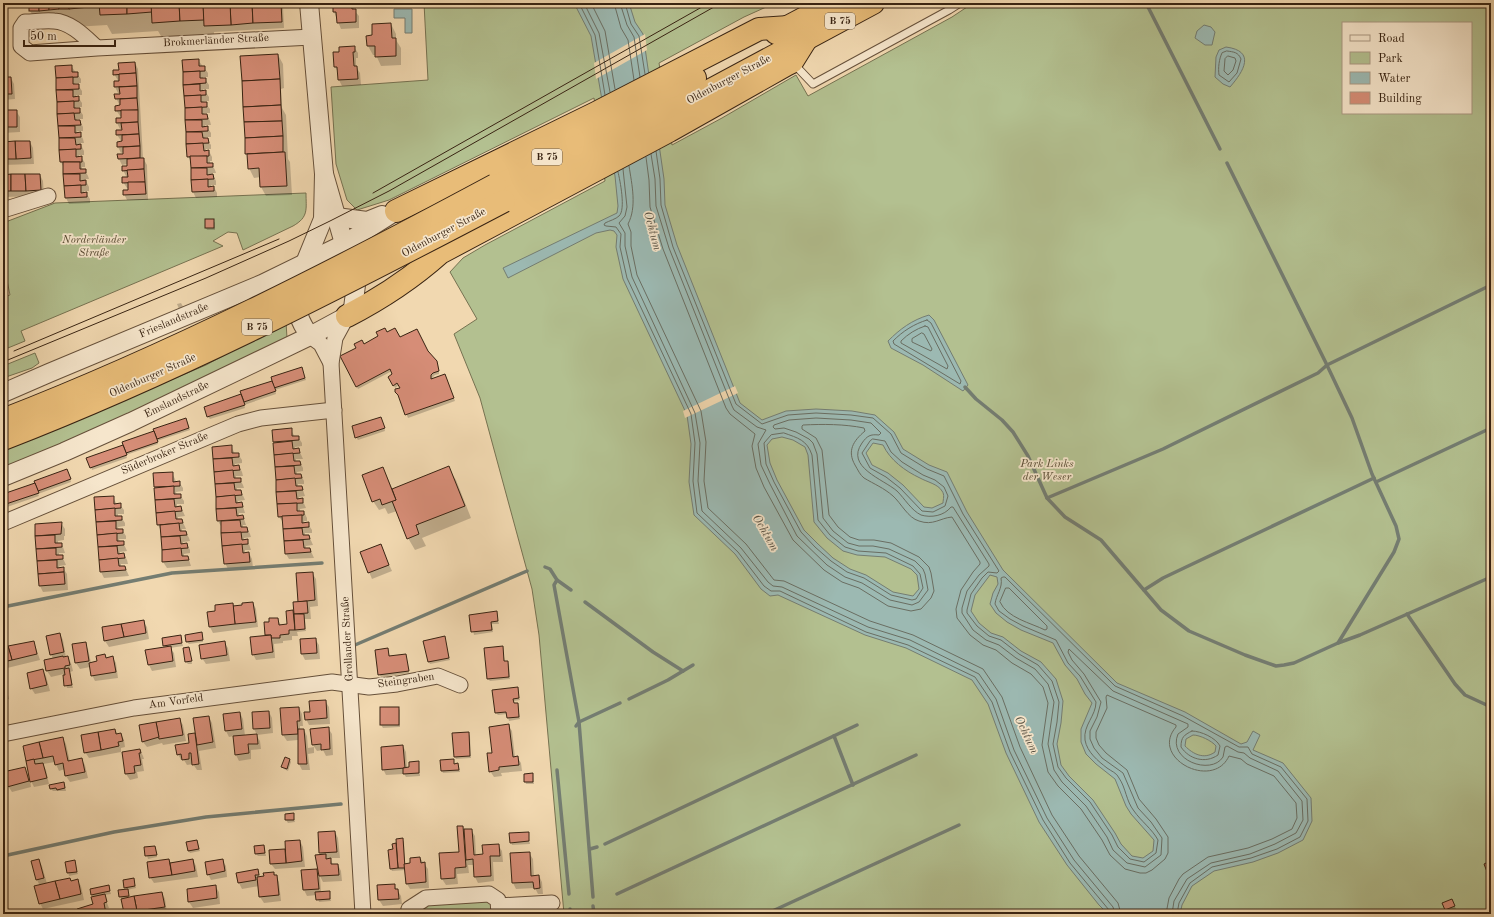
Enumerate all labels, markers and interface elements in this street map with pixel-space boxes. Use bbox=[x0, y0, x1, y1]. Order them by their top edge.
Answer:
road number: B 75 bbox=[825, 13, 855, 29]
scale bar bbox=[24, 22, 115, 48]
legend bbox=[1342, 22, 1472, 114]
text: 50 m bbox=[30, 30, 57, 43]
street label: Brokmerländer Straße bbox=[163, 33, 269, 49]
text: Road bbox=[1378, 33, 1405, 45]
street label: Oldenburger Straße bbox=[685, 53, 773, 107]
text: Park bbox=[1378, 53, 1403, 65]
text: Water bbox=[1378, 73, 1411, 85]
text: Building bbox=[1378, 93, 1422, 105]
road number: B 75 bbox=[532, 149, 562, 165]
street label: Oldenburger Straße bbox=[400, 206, 488, 260]
water label: Ochtum bbox=[641, 210, 663, 252]
park label: Norderländer Straße bbox=[61, 235, 126, 259]
street label: Frieslandstraße bbox=[138, 301, 210, 341]
road number: B 75 bbox=[242, 319, 272, 335]
street label: Oldenburger Straße bbox=[108, 352, 198, 400]
street label: Emslandstraße bbox=[143, 380, 211, 420]
street label: Süderbroker Straße bbox=[120, 431, 210, 477]
park label: Park Links der Weser bbox=[1019, 459, 1074, 483]
water label: Ochtum bbox=[750, 513, 780, 554]
street label: Grollander Straße bbox=[340, 596, 356, 682]
street label: Steingraben bbox=[377, 672, 435, 690]
street label: Am Vorfeld bbox=[148, 693, 204, 711]
water label: Ochtum bbox=[1012, 714, 1040, 756]

